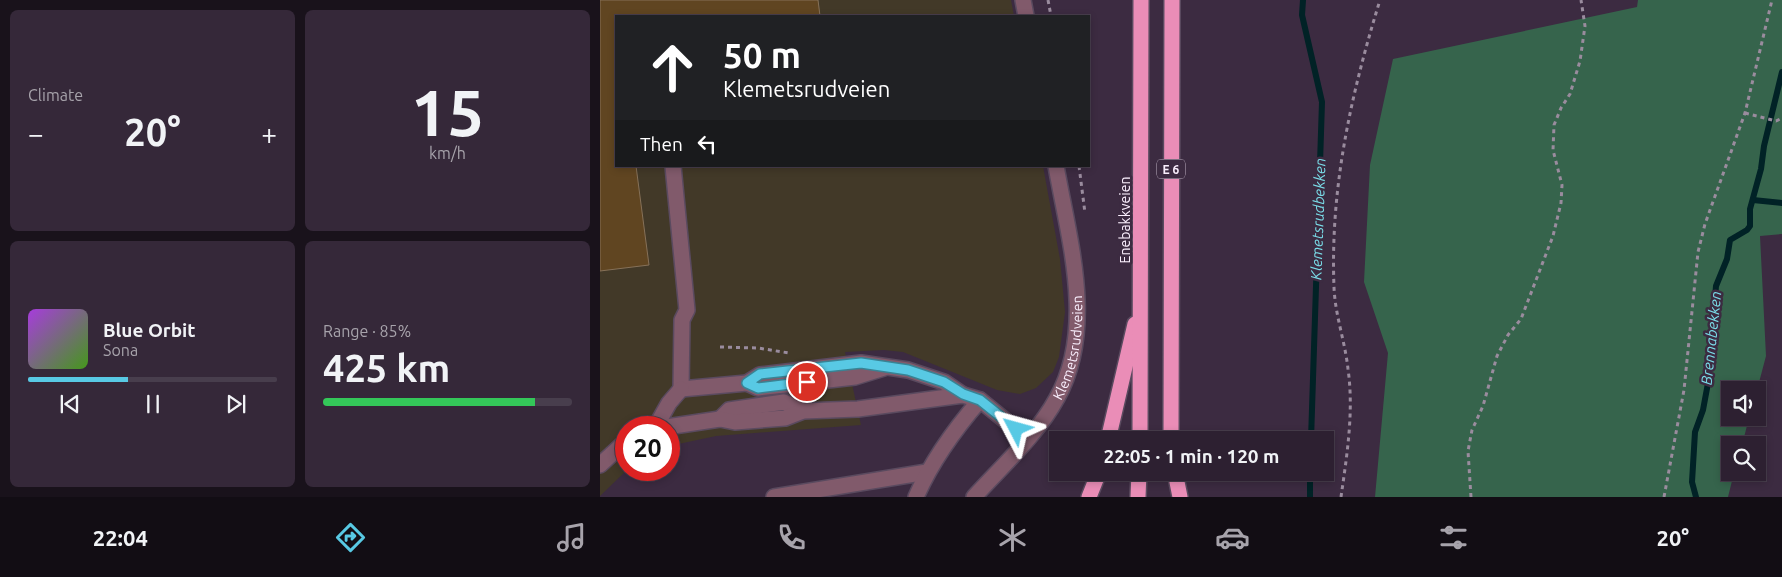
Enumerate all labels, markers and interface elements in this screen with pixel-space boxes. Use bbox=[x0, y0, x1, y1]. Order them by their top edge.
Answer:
icon: ahead bbox=[640, 35, 705, 100]
text: 50 m bbox=[723, 35, 801, 75]
text: 15 bbox=[411, 75, 484, 148]
text: Klemetsrudveien bbox=[723, 76, 890, 101]
text: Climate bbox=[28, 86, 83, 104]
text: 20° bbox=[124, 111, 181, 153]
text: − bbox=[28, 118, 44, 149]
text: + bbox=[261, 118, 277, 149]
icon: left bbox=[693, 130, 721, 158]
text: Then bbox=[640, 133, 683, 155]
text: km/h bbox=[429, 144, 466, 162]
water label: Klemetsrudbekken bbox=[1307, 158, 1329, 280]
road number: E 6 bbox=[1157, 160, 1185, 178]
street label: Enebakkveien bbox=[1117, 177, 1133, 263]
water label: Brennabekken bbox=[1698, 290, 1724, 386]
street label: Klemetsrudveien bbox=[1050, 295, 1085, 402]
text: Blue Orbit bbox=[103, 319, 196, 341]
text: Range · 85% bbox=[323, 322, 411, 340]
text: Sona bbox=[103, 341, 138, 359]
text: 425 km bbox=[323, 347, 450, 389]
pin bbox=[786, 361, 828, 403]
icon: arrive bbox=[793, 368, 821, 396]
map controls bbox=[1721, 381, 1766, 481]
button: sound bbox=[1721, 381, 1766, 426]
icon: previous bbox=[56, 390, 84, 418]
icon: pause bbox=[139, 390, 167, 418]
icon: next bbox=[222, 390, 250, 418]
position arrow bbox=[989, 402, 1041, 454]
speed limit sign: 20 bbox=[615, 416, 680, 481]
button: search bbox=[1721, 436, 1766, 481]
text: 22:05 · 1 min · 120 m bbox=[1104, 445, 1279, 467]
icon: directions bbox=[333, 520, 368, 555]
icon: music bbox=[554, 520, 589, 555]
icon: phone bbox=[774, 520, 809, 555]
icon: climate bbox=[995, 520, 1030, 555]
icon: car bbox=[1215, 520, 1250, 555]
icon: filters bbox=[1436, 520, 1471, 555]
text: 22:04 bbox=[93, 525, 148, 550]
text: 20° bbox=[1657, 525, 1689, 550]

